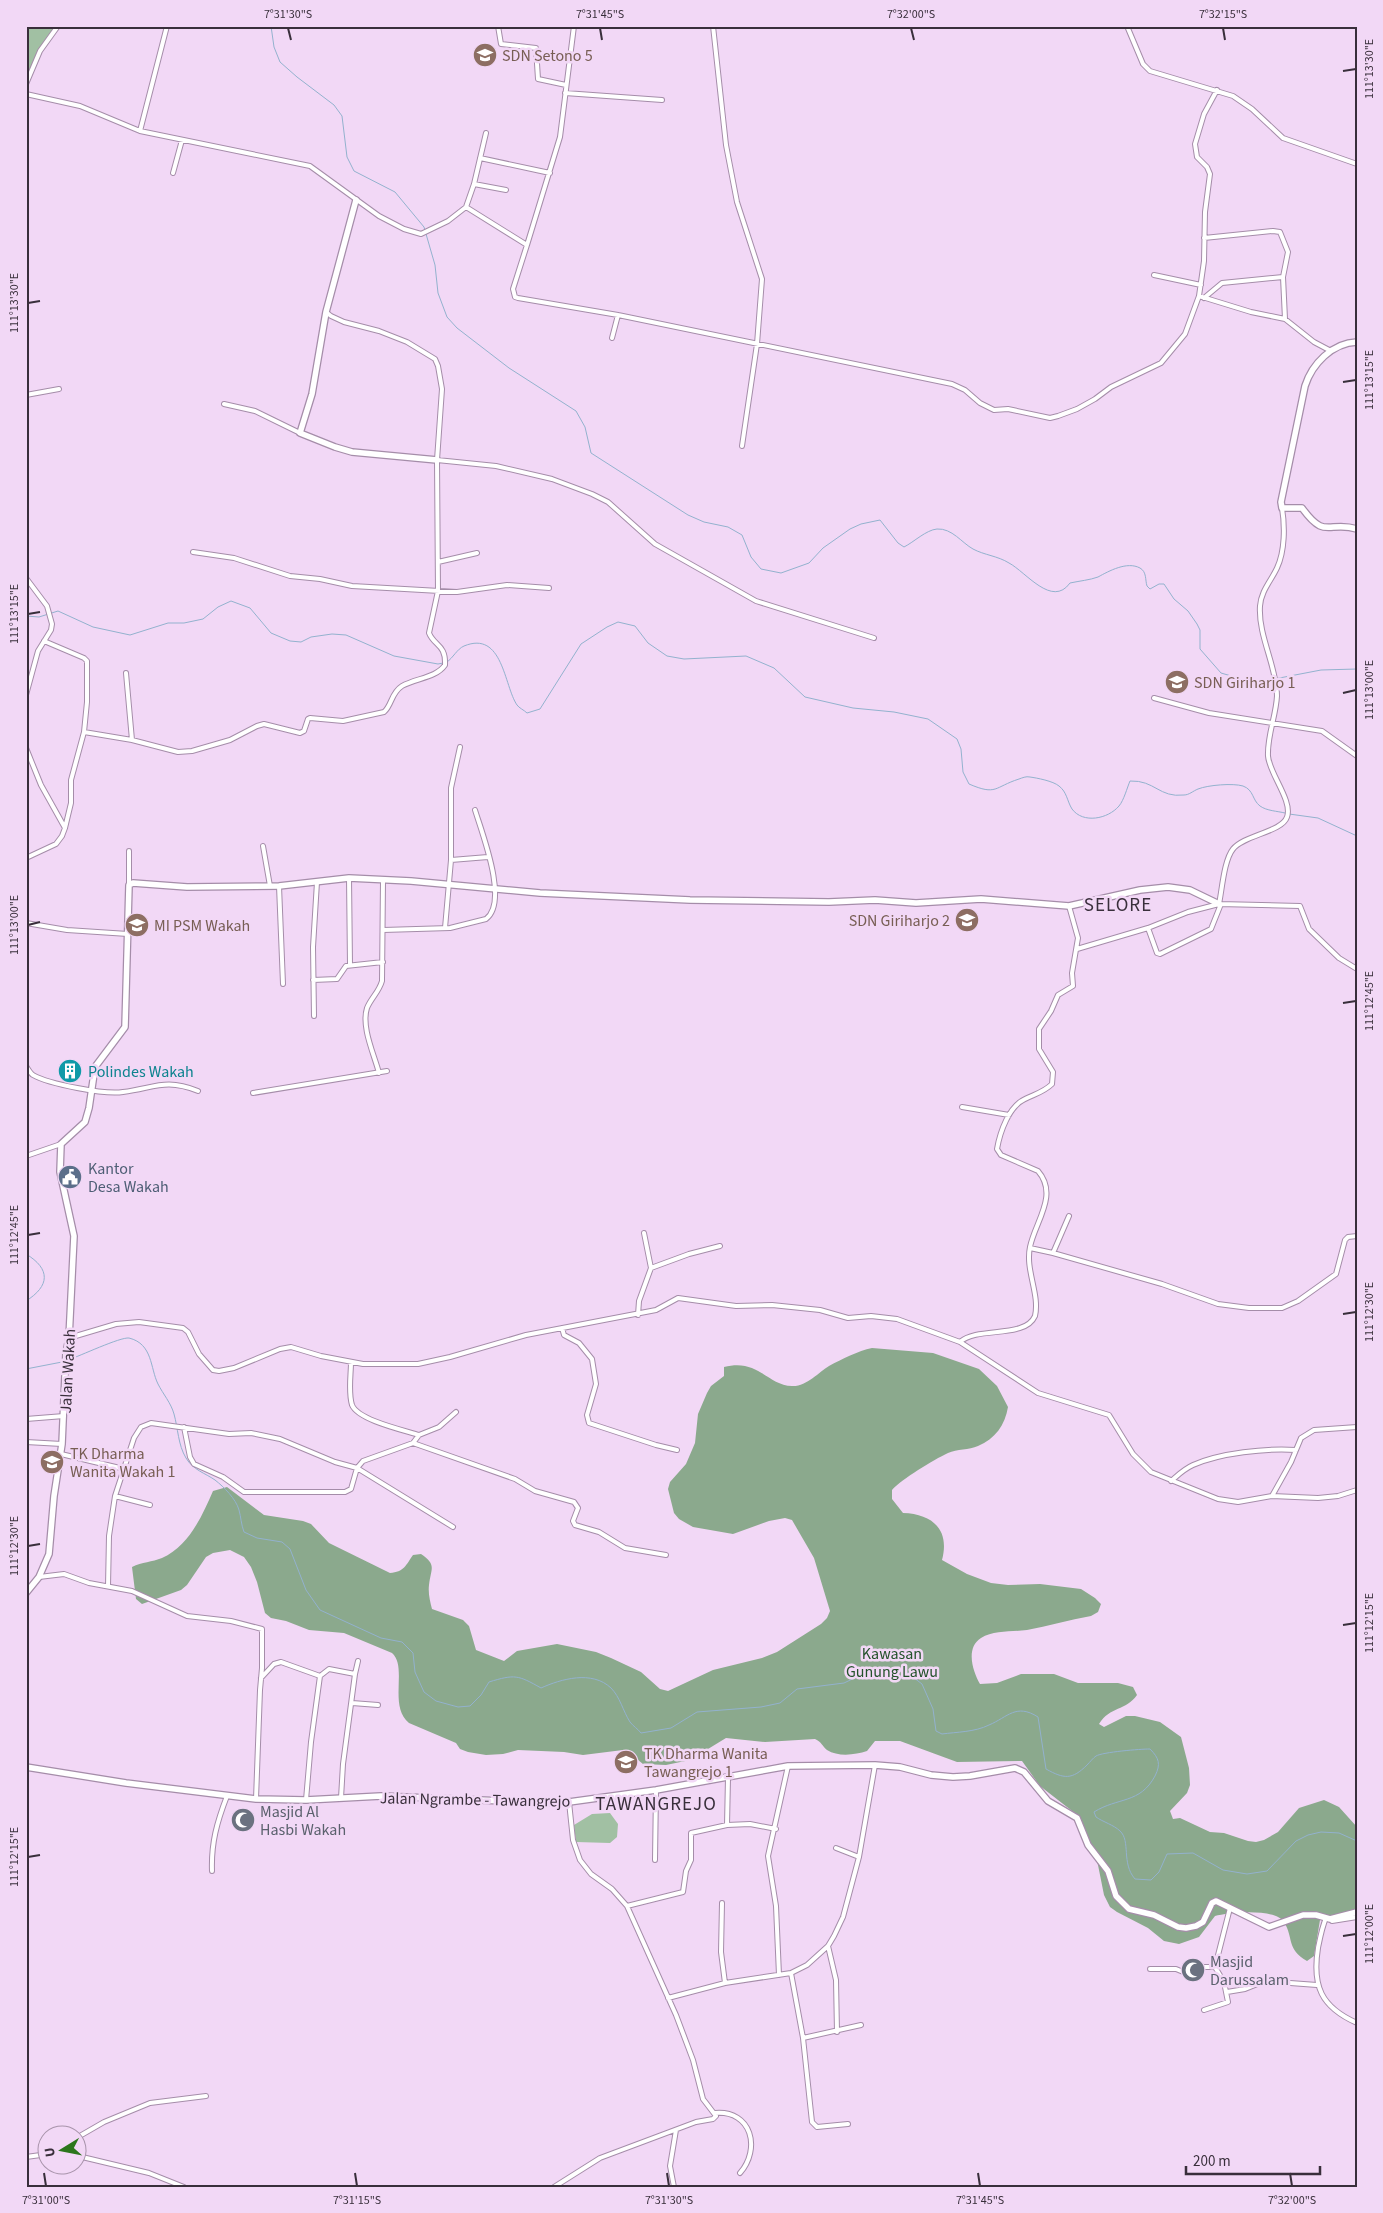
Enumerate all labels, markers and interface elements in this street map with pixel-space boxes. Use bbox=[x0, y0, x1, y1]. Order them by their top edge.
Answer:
text: 7°31'30"S bbox=[264, 6, 312, 23]
text: 7°31'45"S bbox=[576, 6, 624, 23]
text: 7°32'00"S bbox=[887, 6, 935, 23]
text: 7°32'15"S bbox=[1199, 6, 1247, 23]
text: 111°13'30"E bbox=[1361, 39, 1378, 99]
school or university icon: SDN Setono 5 bbox=[472, 42, 498, 68]
place label: SDN Setono 5 bbox=[502, 45, 593, 67]
text: 111°13'30"E bbox=[6, 273, 23, 333]
text: 111°13'15"E bbox=[1361, 350, 1378, 410]
text: 111°13'15"E bbox=[6, 584, 23, 644]
text: 111°13'00"E bbox=[1361, 660, 1378, 720]
school or university icon: SDN Giriharjo 1 bbox=[1164, 669, 1190, 695]
place label: SDN Giriharjo 1 bbox=[1194, 672, 1295, 694]
district label: SELORE bbox=[1084, 892, 1152, 919]
text: 111°13'00"E bbox=[6, 895, 23, 955]
school or university icon: SDN Giriharjo 2 bbox=[954, 907, 980, 933]
place label: SDN Giriharjo 2 bbox=[849, 910, 950, 932]
school or university icon: MI PSM Wakah bbox=[124, 912, 150, 938]
place label: MI PSM Wakah bbox=[154, 915, 250, 937]
text: 111°12'45"E bbox=[1361, 971, 1378, 1031]
building icon: Polindes Wakah bbox=[57, 1058, 83, 1084]
place label: Polindes Wakah bbox=[88, 1061, 194, 1083]
place label: Kantor Desa Wakah bbox=[88, 1158, 169, 1198]
public building icon: Kantor Desa Wakah bbox=[57, 1164, 83, 1190]
text: 111°12'45"E bbox=[6, 1205, 23, 1265]
text: 111°12'30"E bbox=[1361, 1282, 1378, 1342]
street label: Jalan Wakah bbox=[55, 1328, 81, 1414]
place label: TK Dharma Wanita Wakah 1 bbox=[70, 1443, 176, 1483]
school or university icon: TK Dharma Wanita Wakah 1 bbox=[39, 1449, 65, 1475]
text: 111°12'30"E bbox=[6, 1516, 23, 1576]
text: 111°12'15"E bbox=[1361, 1593, 1378, 1653]
park label: Kawasan Gunung Lawu bbox=[846, 1643, 938, 1683]
place label: TK Dharma Wanita Tawangrejo 1 bbox=[644, 1743, 768, 1783]
school or university icon: TK Dharma Wanita Tawangrejo 1 bbox=[613, 1749, 639, 1775]
street label: Jalan Ngrambe - Tawangrejo bbox=[380, 1787, 570, 1813]
district label: TAWANGREJO bbox=[595, 1791, 717, 1818]
place label: Masjid Al Hasbi Wakah bbox=[260, 1801, 346, 1841]
mosque icon: Masjid Al Hasbi Wakah bbox=[230, 1807, 256, 1833]
text: 111°12'15"E bbox=[6, 1827, 23, 1887]
text: 111°12'00"E bbox=[1361, 1904, 1378, 1964]
place label: Masjid Darussalam bbox=[1210, 1951, 1289, 1991]
mosque icon: Masjid Darussalam bbox=[1180, 1957, 1206, 1983]
north arrow bbox=[38, 2126, 88, 2176]
scale bar bbox=[1186, 2143, 1319, 2175]
text: U bbox=[40, 2146, 61, 2158]
text: 200 m bbox=[1193, 2151, 1231, 2172]
text: 7°31'00"S bbox=[22, 2192, 70, 2209]
text: 7°31'15"S bbox=[333, 2192, 381, 2209]
text: 7°31'30"S bbox=[645, 2192, 693, 2209]
text: 7°31'45"S bbox=[956, 2192, 1004, 2209]
text: 7°32'00"S bbox=[1268, 2192, 1316, 2209]

